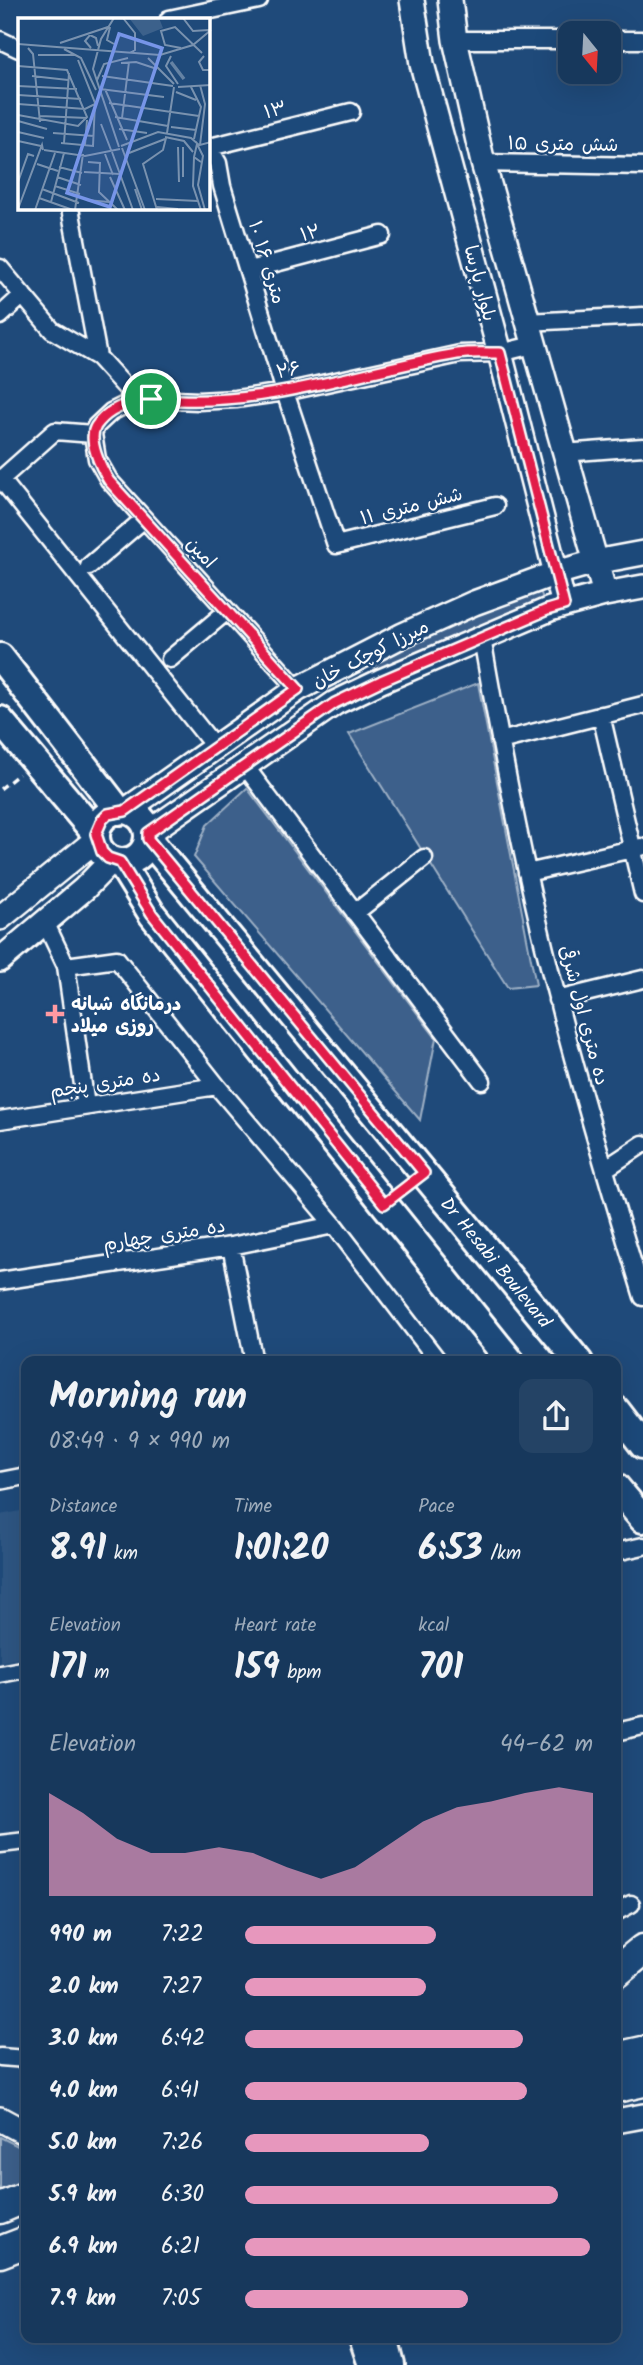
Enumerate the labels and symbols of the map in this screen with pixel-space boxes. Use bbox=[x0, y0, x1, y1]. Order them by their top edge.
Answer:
inset map bbox=[18, 18, 210, 210]
north arrow bbox=[558, 21, 621, 84]
street label: ۱۳ bbox=[261, 94, 290, 128]
street label: شش متری ۱۵ bbox=[507, 129, 619, 161]
street label: ۱۰ متری ۱۶ bbox=[239, 217, 293, 308]
street label: ۱۲ bbox=[297, 217, 324, 251]
street label: بلوار پارسا bbox=[455, 242, 504, 325]
street label: ۲۶ bbox=[274, 354, 303, 388]
pin bbox=[121, 369, 181, 429]
street label: شش متری ۱۱ bbox=[357, 480, 466, 534]
street label: امین bbox=[178, 531, 223, 576]
street label: میرزا کوچک خان bbox=[307, 612, 435, 697]
street label: ده متری اول شرقی bbox=[550, 942, 616, 1089]
place label: درمانگاه شبانه روزی میلاد bbox=[71, 990, 181, 1042]
marker: درمانگاه شبانه روزی میلاد bbox=[45, 1004, 65, 1024]
street label: ده متری پنجم bbox=[48, 1060, 163, 1107]
street label: Dr Hesabi Boulevard bbox=[432, 1191, 559, 1336]
street label: ده متری چهارم bbox=[101, 1212, 228, 1260]

